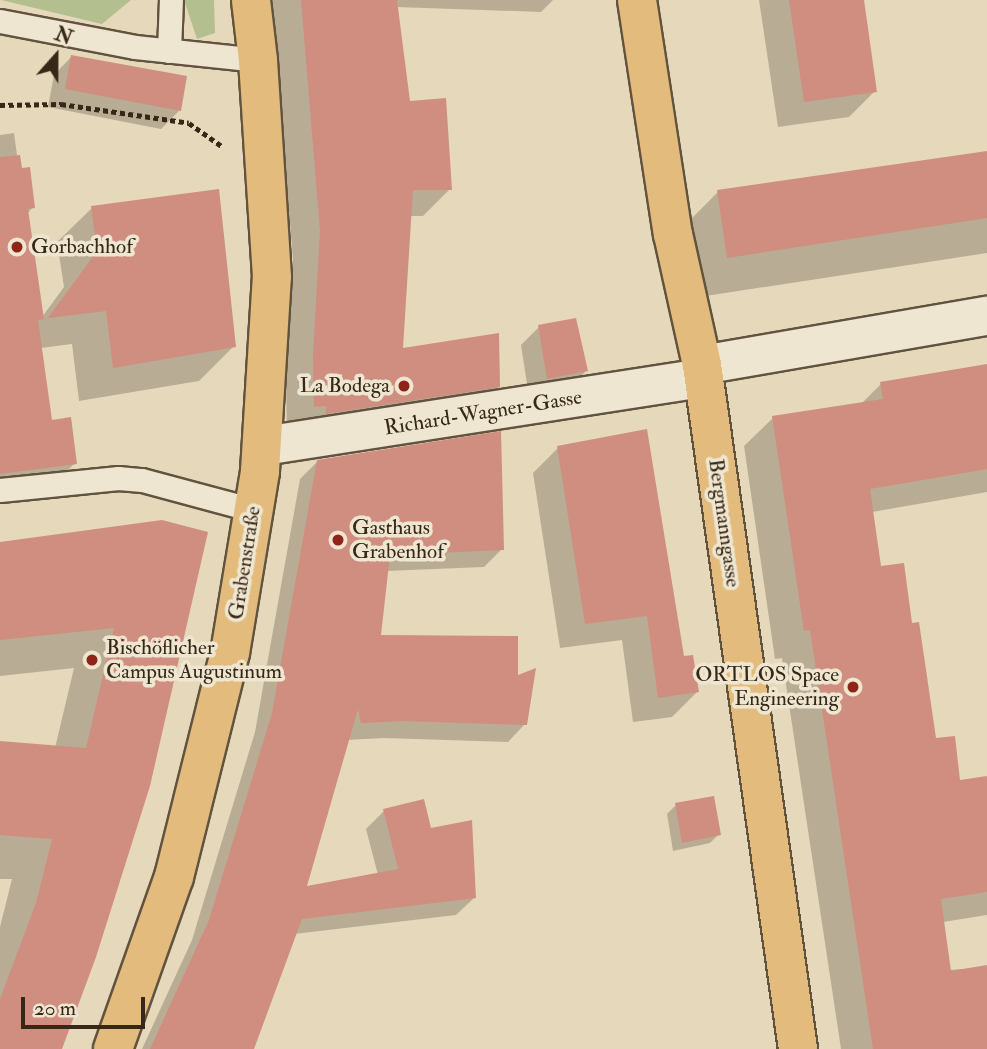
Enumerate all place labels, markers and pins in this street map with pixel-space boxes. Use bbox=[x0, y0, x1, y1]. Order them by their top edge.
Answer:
place label: Gorbachhof bbox=[31, 234, 133, 260]
marker: Gorbachhof bbox=[9, 239, 25, 255]
place label: La Bodega bbox=[300, 373, 390, 399]
marker: La Bodega bbox=[396, 378, 412, 394]
place label: Gasthaus Grabenhof bbox=[352, 515, 444, 565]
marker: Gasthaus Grabenhof bbox=[330, 532, 346, 548]
place label: Bischöflicher Campus Augustinum bbox=[106, 635, 282, 685]
marker: Bischöflicher Campus Augustinum bbox=[84, 652, 100, 668]
place label: ORTLOS Space Engineering bbox=[695, 662, 839, 712]
marker: ORTLOS Space Engineering bbox=[845, 679, 861, 695]

